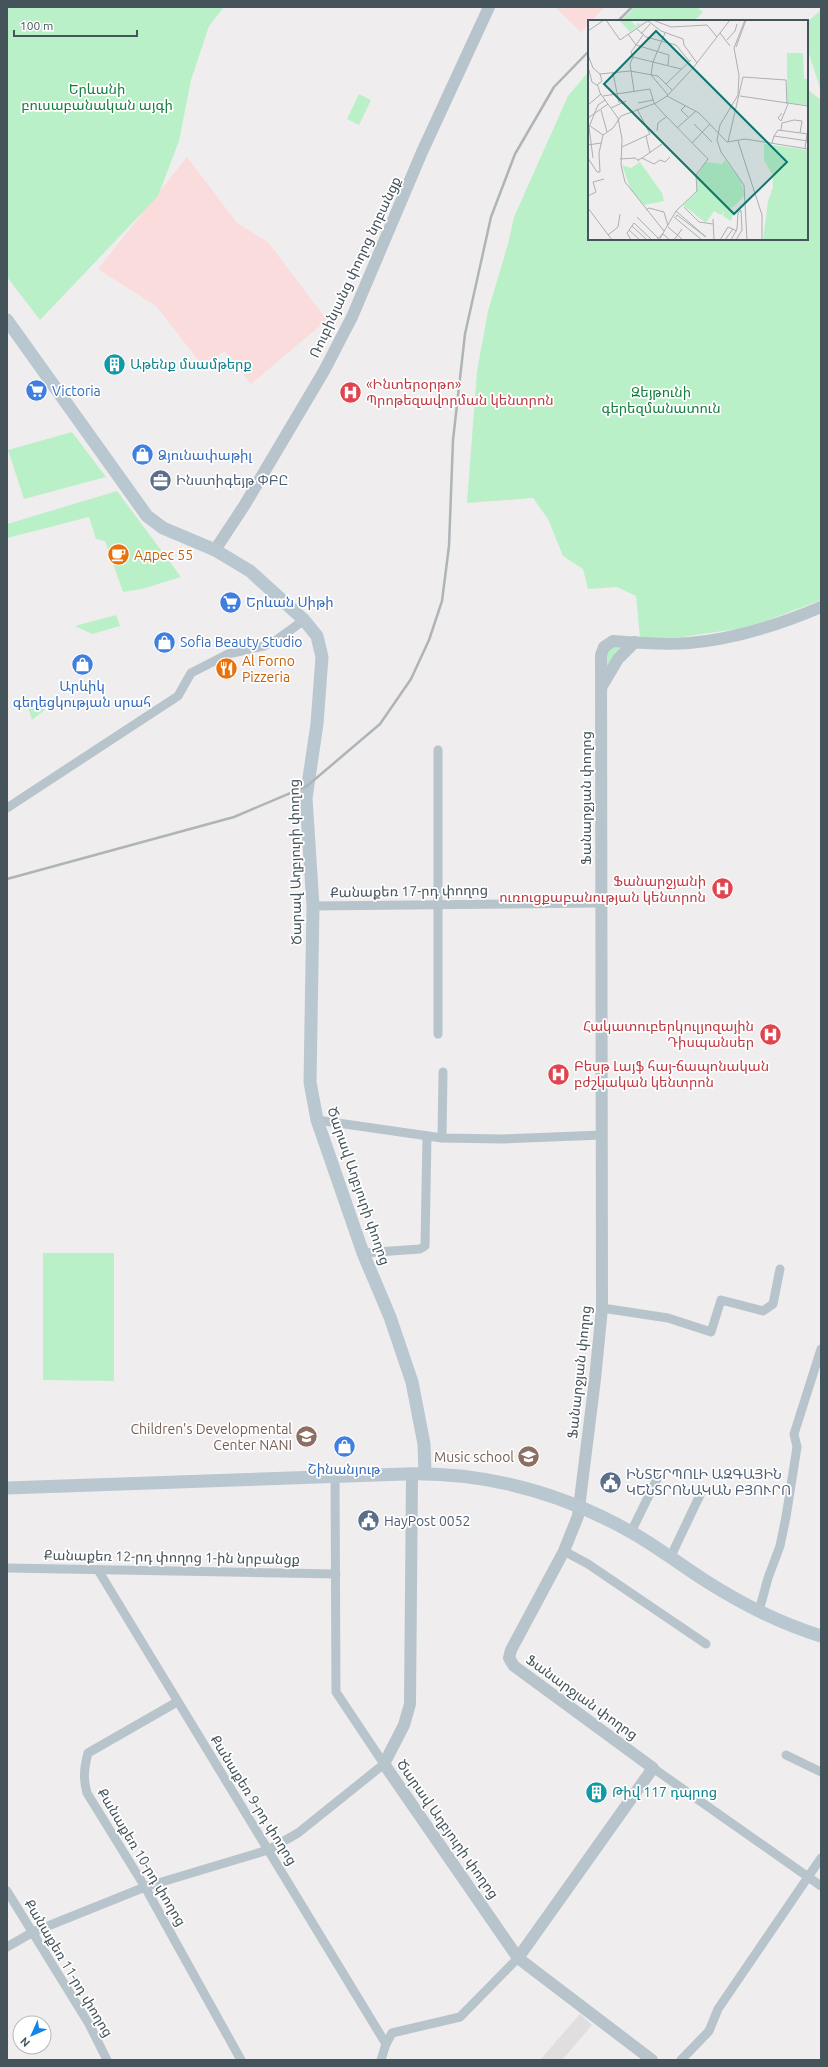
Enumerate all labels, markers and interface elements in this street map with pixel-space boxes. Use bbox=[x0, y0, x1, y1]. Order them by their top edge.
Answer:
scale bar bbox=[14, 12, 137, 38]
text: 100 m bbox=[20, 19, 53, 32]
inset map bbox=[588, 20, 808, 240]
park label: Երևանի բուսաբանական այգի bbox=[21, 81, 173, 113]
street label: Ռուբինյանց փողոց նրբանցք bbox=[306, 174, 404, 360]
building icon: Աթենք մսամթերք bbox=[102, 351, 128, 377]
place label: Աթենք մսամթերք bbox=[130, 356, 252, 372]
place label: «Ինտերօրթո» Պրոթեզավորման կենտրոն bbox=[366, 376, 554, 408]
supermarket icon: Victoria bbox=[23, 378, 49, 404]
hospital icon: «Ինտերօրթո» Պրոթեզավորման կենտրոն bbox=[338, 379, 364, 405]
place label: Victoria bbox=[52, 383, 101, 399]
park label: Զեյթունի գերեզմանատուն bbox=[601, 384, 721, 416]
shop icon: Ձյունափաթիլ bbox=[129, 442, 155, 468]
place label: Ձյունափաթիլ bbox=[158, 447, 252, 463]
office icon: Ինստիգեյթ ՓԲԸ bbox=[148, 467, 174, 493]
place label: Ինստիգեյթ ՓԲԸ bbox=[176, 472, 288, 488]
cafe icon: Адрес 55 bbox=[106, 542, 132, 568]
place label: Адрес 55 bbox=[134, 547, 193, 563]
supermarket icon: Երևան Սիթի bbox=[218, 589, 244, 615]
place label: Երևան Սիթի bbox=[246, 594, 334, 610]
shop icon: Sofia Beauty Studio bbox=[152, 629, 178, 655]
place label: Sofia Beauty Studio bbox=[180, 634, 303, 650]
shop icon: Արևիկ գեղեցկության սրահ bbox=[69, 651, 95, 677]
place label: Al Forno Pizzeria bbox=[242, 653, 295, 685]
restaurant icon: Al Forno Pizzeria bbox=[214, 656, 240, 682]
place label: Արևիկ գեղեցկության սրահ bbox=[13, 678, 151, 710]
street label: Ֆանարջյան փողոց bbox=[578, 731, 594, 865]
street label: Ծարավ Աղբյուրի փողոց bbox=[286, 779, 304, 945]
place label: Ֆանարջյանի ուռուցքաբանության կենտրոն bbox=[499, 873, 706, 905]
hospital icon: Ֆանարջյանի ուռուցքաբանության կենտրոն bbox=[709, 876, 735, 902]
street label: Քանաքեռ 17-րդ փողոց bbox=[330, 882, 488, 900]
place label: Հակատուբերկուլյոզային Դիսպանսեր bbox=[583, 1018, 754, 1050]
hospital icon: Հակատուբերկուլյոզային Դիսպանսեր bbox=[757, 1021, 783, 1047]
place label: Բեսթ Լայֆ հայ-ճապոնական բժշկական կենտրոն bbox=[574, 1058, 769, 1090]
hospital icon: Բեսթ Լայֆ հայ-ճապոնական բժշկական կենտրոն bbox=[546, 1061, 572, 1087]
street label: Ծարավ Աղբյուրի փողոց bbox=[324, 1105, 394, 1267]
street label: Ֆանարջյան փողոց bbox=[564, 1305, 594, 1439]
place label: Children's Developmental Center NANI bbox=[130, 1421, 292, 1453]
school or university icon: Children's Developmental Center NANI bbox=[294, 1424, 320, 1450]
shop icon: Շինանյութ bbox=[331, 1434, 357, 1460]
school or university icon: Music school bbox=[516, 1444, 542, 1470]
place label: Music school bbox=[434, 1449, 514, 1465]
place label: Շինանյութ bbox=[308, 1461, 381, 1477]
place label: ԻՆՏԵՐՊՈԼԻ ԱԶԳԱՅԻՆ ԿԵՆՏՐՈՆԱԿԱՆ ԲՅՈՒՐՈ bbox=[626, 1466, 791, 1498]
public building icon: ԻՆՏԵՐՊՈԼԻ ԱԶԳԱՅԻՆ ԿԵՆՏՐՈՆԱԿԱՆ ԲՅՈՒՐՈ bbox=[597, 1469, 623, 1495]
public building icon: HayPost 0052 bbox=[356, 1508, 382, 1534]
place label: HayPost 0052 bbox=[384, 1513, 470, 1529]
street label: Քանաքեռ 12-րդ փողոց 1-ին նրբանցք bbox=[44, 1547, 300, 1567]
street label: Ֆանարջյան փողոց bbox=[523, 1651, 641, 1743]
street label: Քանաքեռ 9-րդ փողոց bbox=[207, 1732, 301, 1868]
street label: Ծարավ Աղբյուրի փողոց bbox=[394, 1756, 502, 1902]
building icon: Թիվ 117 դպրոց bbox=[584, 1779, 610, 1805]
place label: Թիվ 117 դպրոց bbox=[612, 1784, 717, 1800]
street label: Քանաքեռ 10-րդ փողոց bbox=[94, 1785, 190, 1929]
street label: Քանաքեռ 11-րդ փողոց bbox=[21, 1896, 117, 2040]
north arrow bbox=[12, 2015, 52, 2055]
text: N bbox=[18, 2035, 32, 2049]

